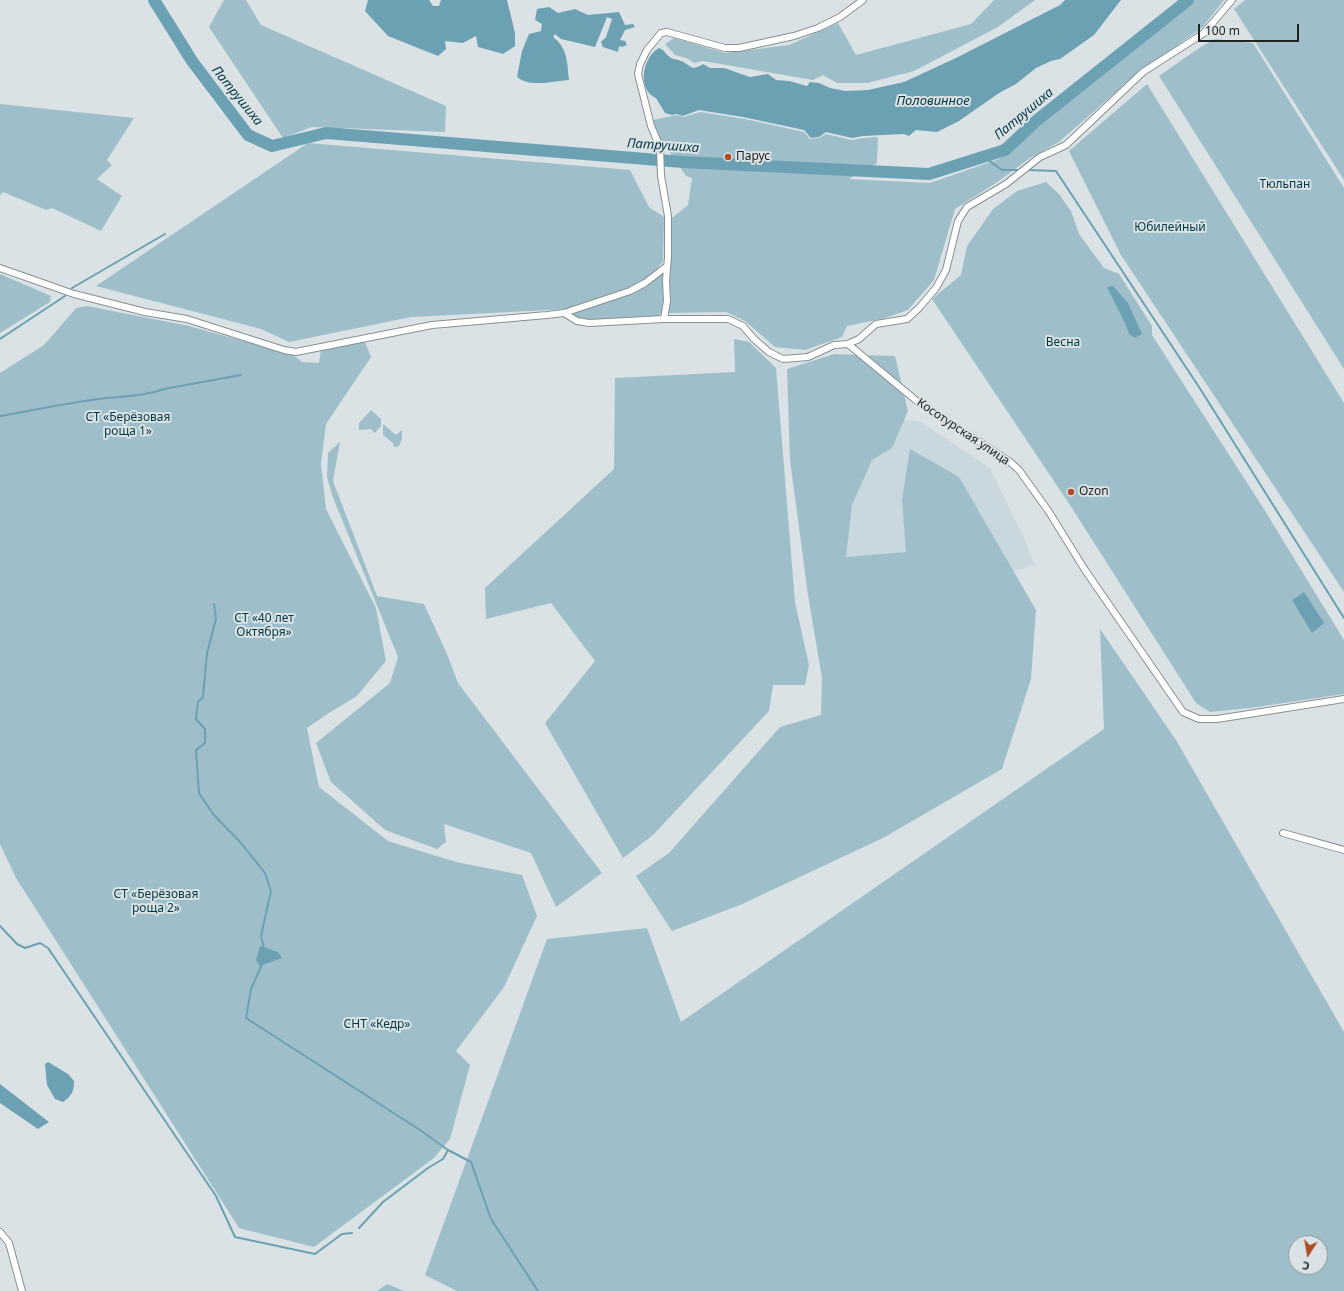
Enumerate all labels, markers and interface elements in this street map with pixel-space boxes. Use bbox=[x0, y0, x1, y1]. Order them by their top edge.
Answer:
scale bar bbox=[1200, 16, 1301, 42]
text: 100 m bbox=[1205, 22, 1240, 39]
water label: Патрушиха bbox=[208, 63, 266, 129]
water label: Патрушиха bbox=[991, 85, 1057, 143]
water label: Половинное bbox=[896, 93, 970, 109]
water label: Патрушиха bbox=[626, 136, 700, 156]
place label: Парус bbox=[736, 150, 770, 164]
marker: Парус bbox=[723, 152, 733, 162]
park label: Тюльпан bbox=[1260, 178, 1310, 192]
park label: Юбилейный bbox=[1134, 221, 1206, 235]
park label: Весна bbox=[1046, 336, 1080, 350]
street label: Косотурская улица bbox=[914, 396, 1012, 468]
park label: СТ «Берёзовая роща 1» bbox=[86, 411, 170, 439]
place label: Ozon bbox=[1079, 485, 1109, 499]
marker: Ozon bbox=[1066, 487, 1076, 497]
park label: СТ «40 лет Октября» bbox=[234, 612, 294, 640]
park label: СТ «Берёзовая роща 2» bbox=[114, 888, 198, 916]
park label: СНТ «Кедр» bbox=[344, 1018, 410, 1032]
north arrow bbox=[1288, 1235, 1328, 1275]
text: С bbox=[1301, 1258, 1311, 1274]

